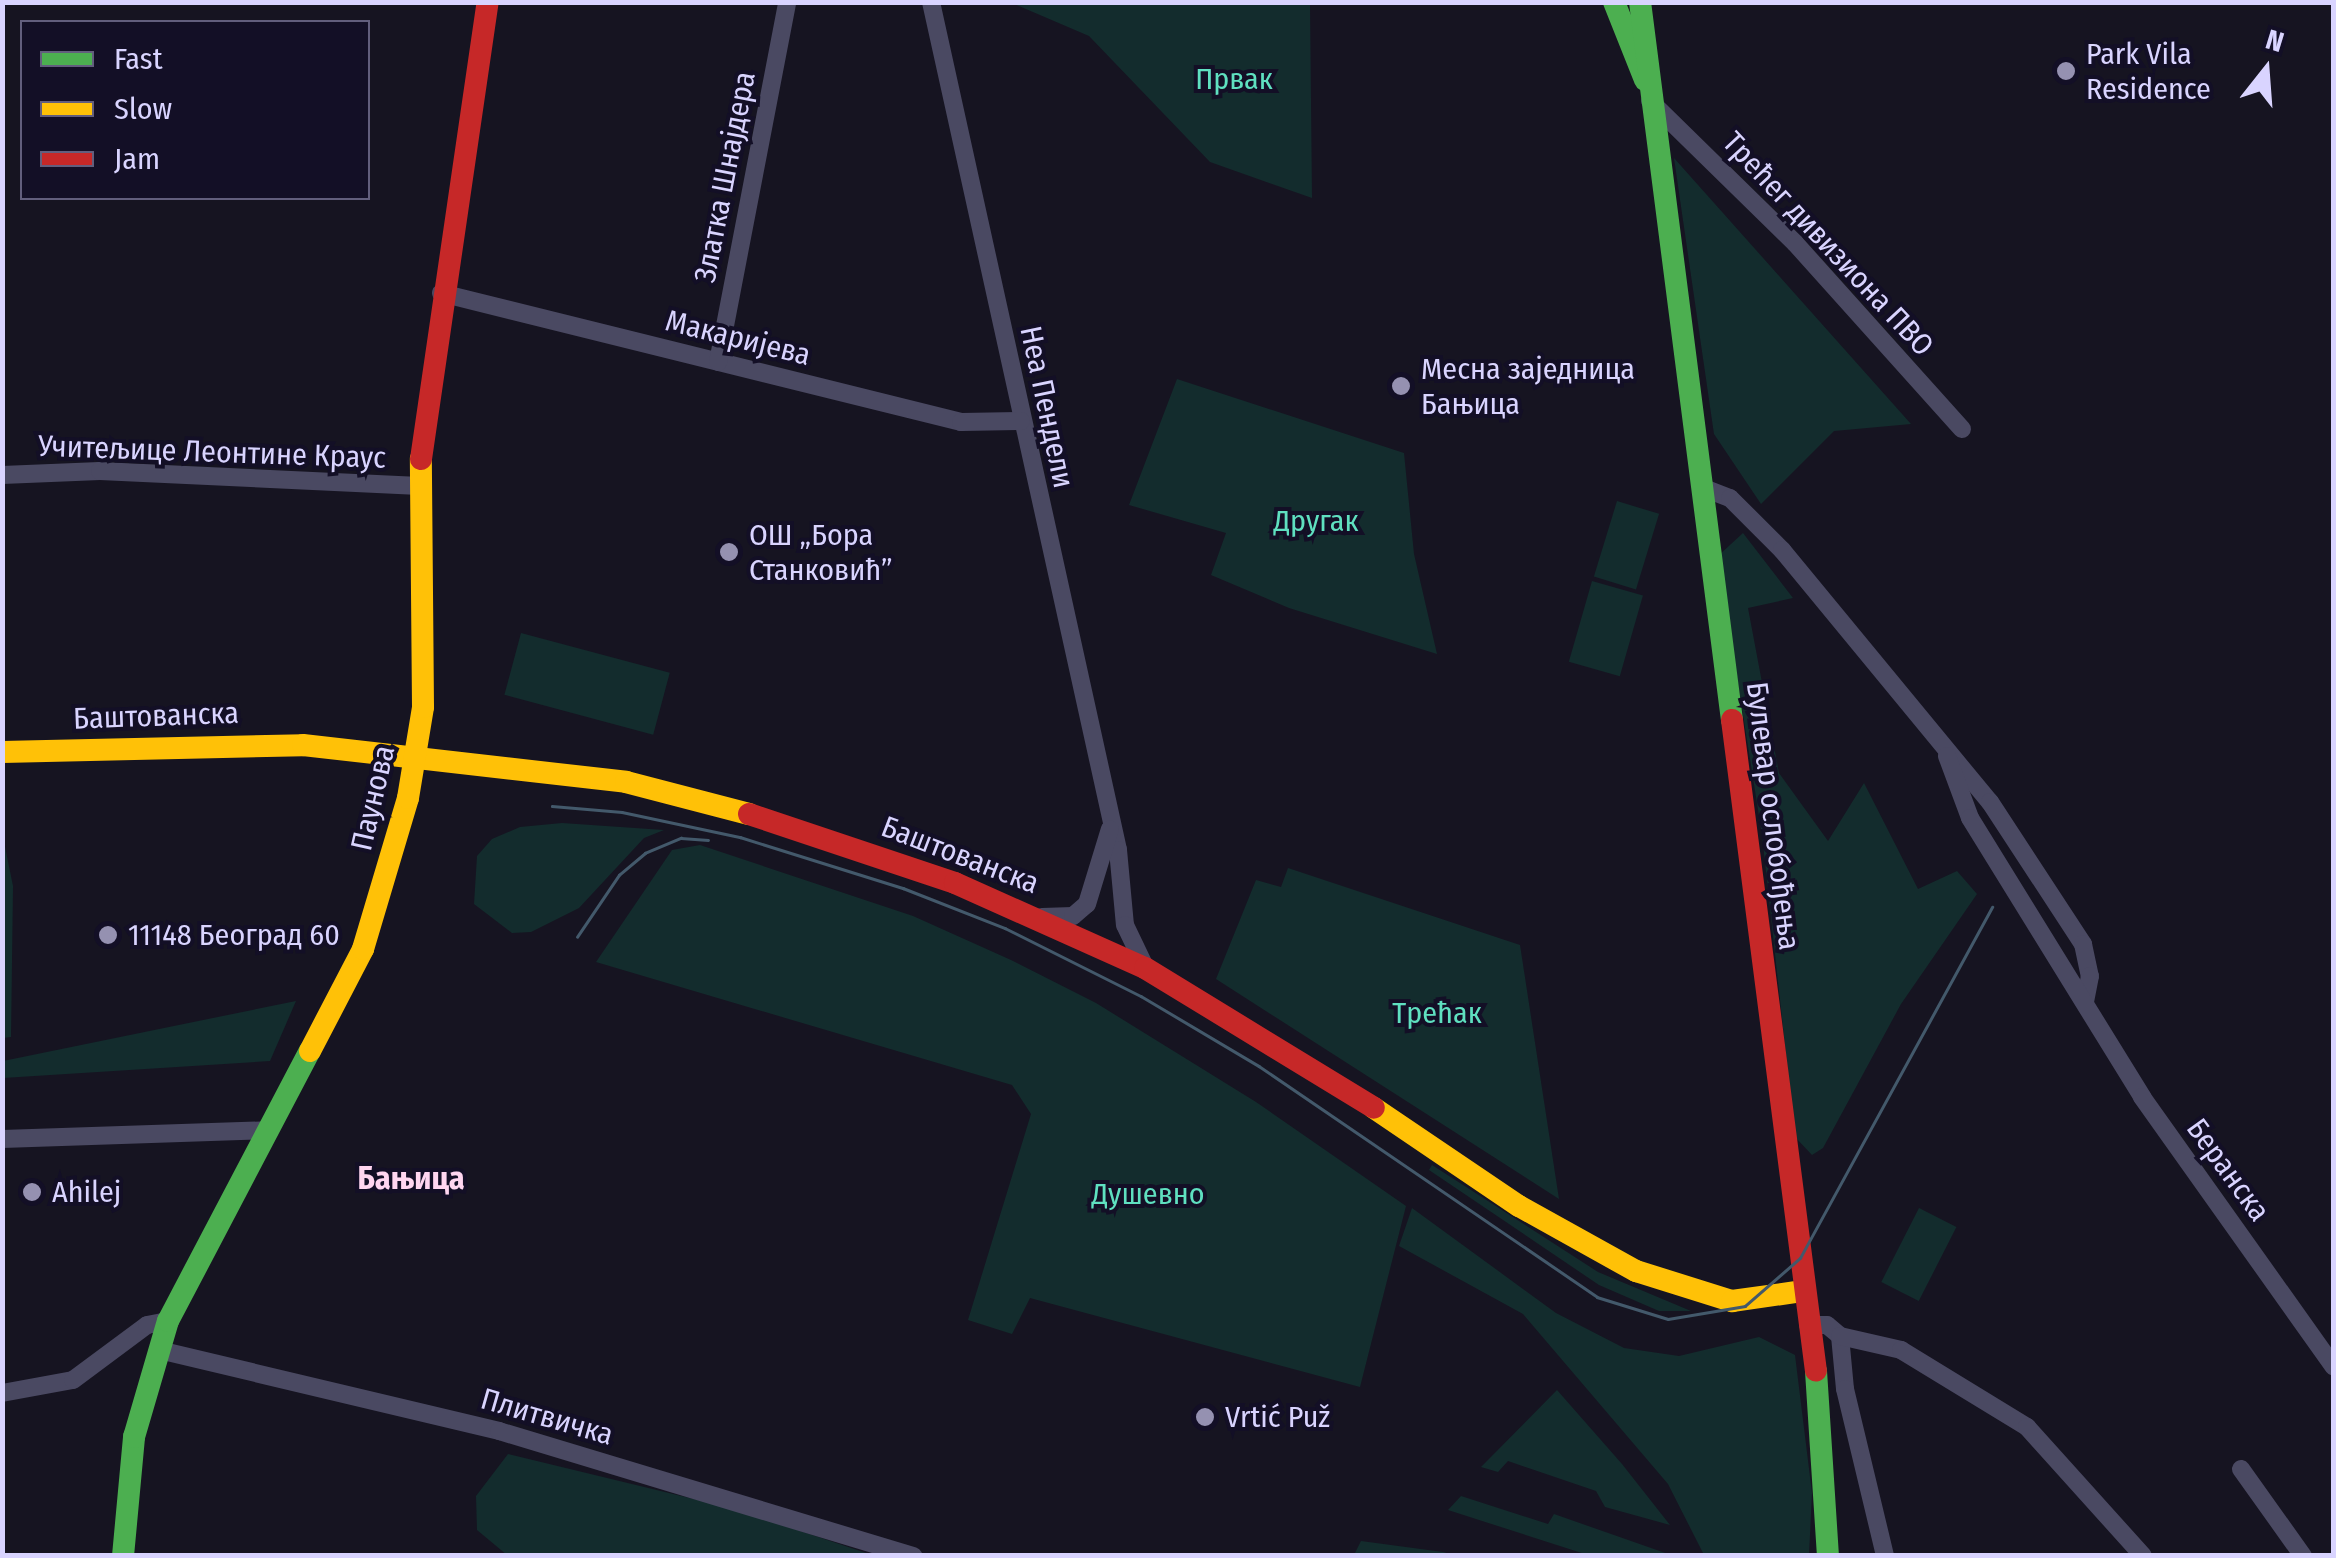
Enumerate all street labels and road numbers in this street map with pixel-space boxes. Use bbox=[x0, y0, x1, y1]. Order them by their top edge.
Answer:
street label: Златка Шнајдера bbox=[687, 68, 763, 286]
street label: Трећег дивизиона ПВО bbox=[1715, 125, 1941, 363]
street label: Макаријева bbox=[662, 303, 814, 373]
street label: Неа Пендели bbox=[1012, 323, 1082, 491]
street label: Учитељице Леонтине Краус bbox=[37, 428, 387, 476]
street label: Булевар ослобођења bbox=[1739, 680, 1807, 952]
street label: Баштованска bbox=[73, 695, 239, 737]
street label: Паунова bbox=[343, 742, 403, 854]
street label: Баштованска bbox=[876, 808, 1044, 902]
street label: Беранска bbox=[2179, 1112, 2277, 1228]
street label: Плитвичка bbox=[477, 1381, 617, 1453]

